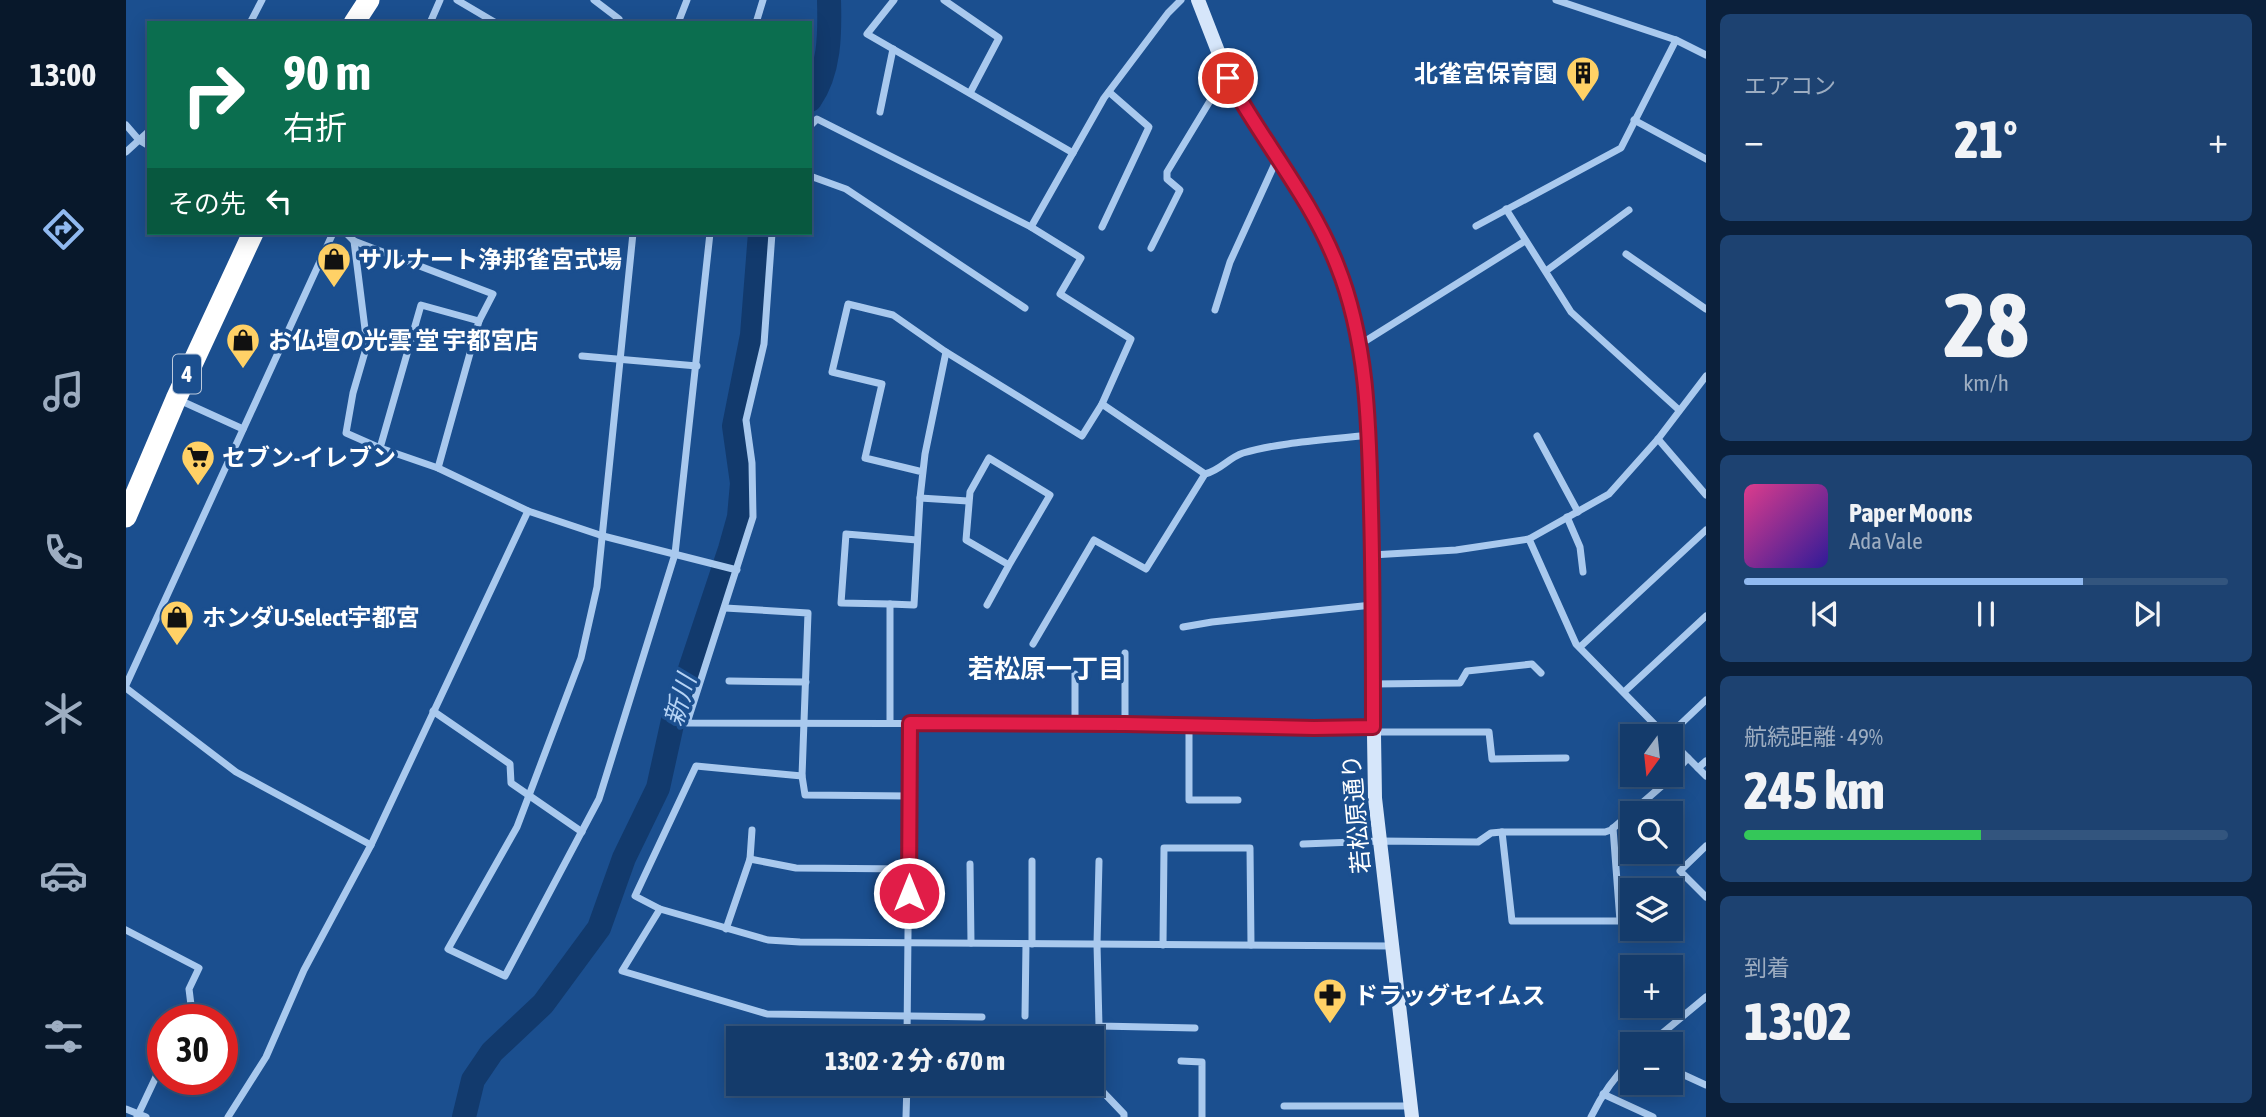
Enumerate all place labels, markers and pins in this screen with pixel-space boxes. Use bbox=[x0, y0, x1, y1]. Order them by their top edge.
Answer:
pin bbox=[1198, 48, 1258, 108]
building icon: 北雀宮保育園 bbox=[1564, 54, 1602, 103]
place label: 北雀宮保育園 bbox=[1414, 60, 1558, 87]
shop icon: サルナート浄邦雀宮式場 bbox=[315, 240, 353, 289]
place label: サルナート浄邦雀宮式場 bbox=[358, 246, 622, 273]
shop icon: お仏壇の光雲 堂 宇都宮店 bbox=[224, 321, 262, 370]
place label: お仏壇の光雲 堂 宇都宮店 bbox=[268, 327, 539, 354]
supermarket icon: セブン-イレブン bbox=[179, 438, 217, 487]
place label: セブン-イレブン bbox=[222, 444, 396, 471]
shop icon: ホンダU-Select宇都宮 bbox=[158, 598, 196, 647]
place label: ホンダU-Select宇都宮 bbox=[202, 604, 420, 631]
pharmacy icon: ドラッグセイムス bbox=[1311, 976, 1349, 1025]
place label: ドラッグセイムス bbox=[1354, 982, 1546, 1009]

